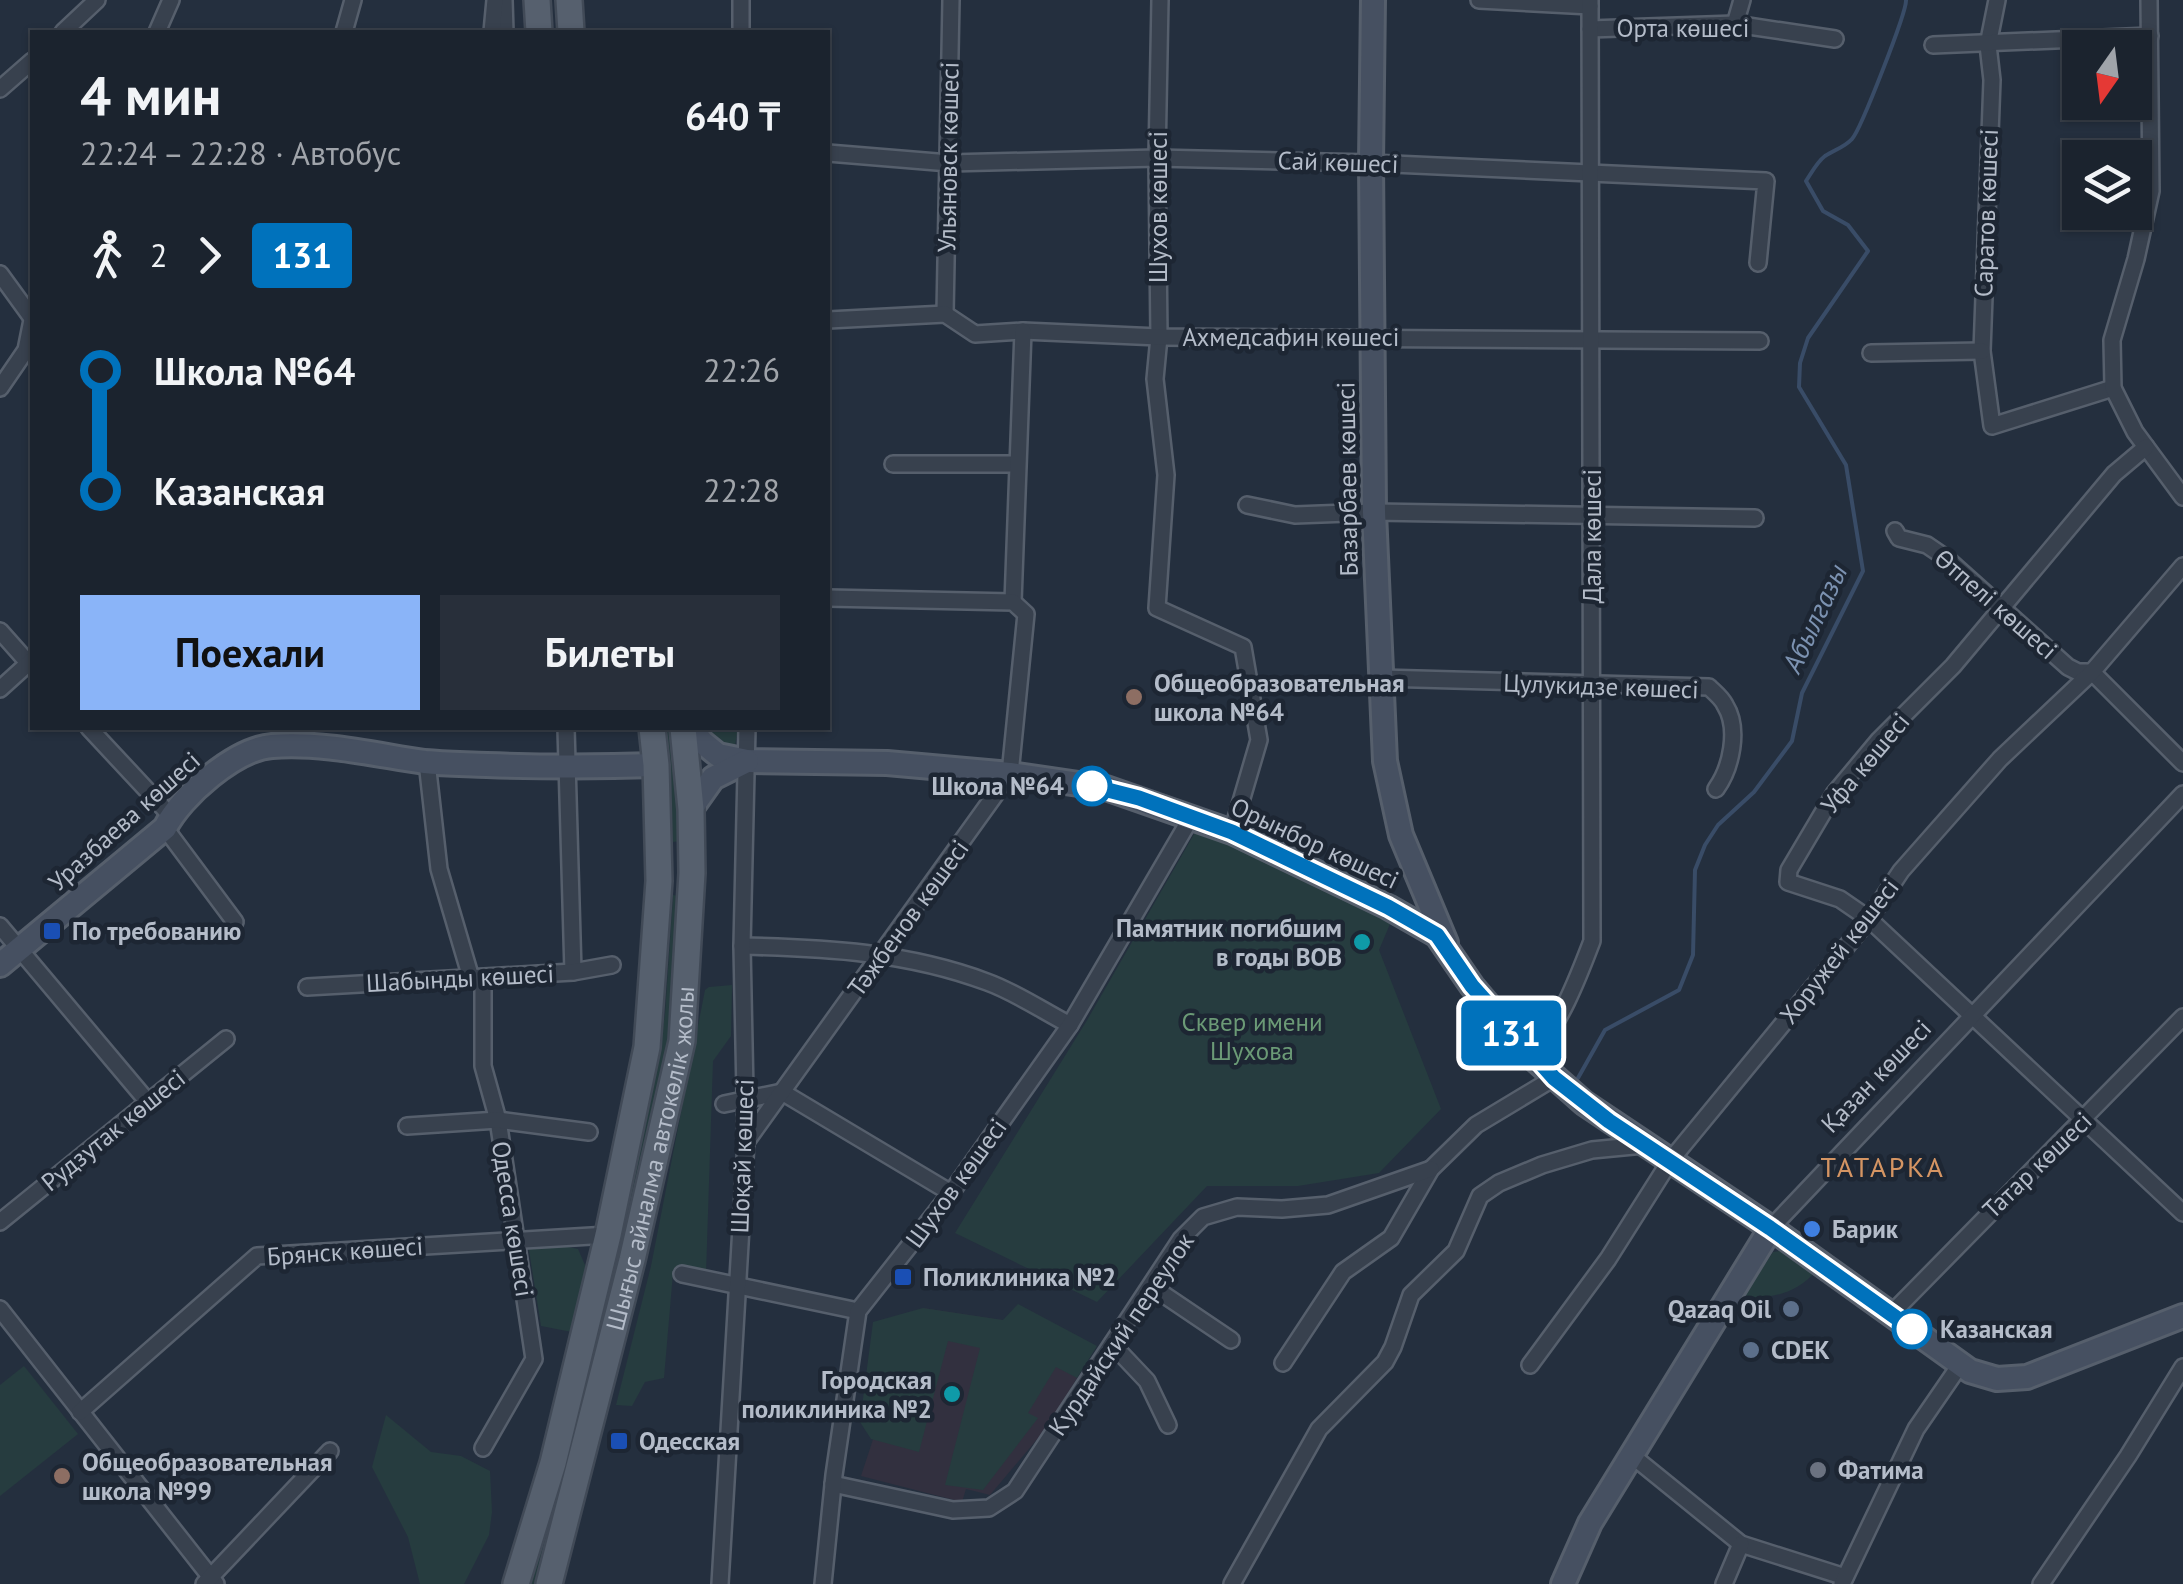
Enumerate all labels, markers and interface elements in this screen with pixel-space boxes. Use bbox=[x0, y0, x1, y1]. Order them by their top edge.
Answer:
street label: Орта көшесі bbox=[1616, 12, 1750, 44]
north arrow bbox=[2062, 30, 2152, 120]
map controls bbox=[2062, 30, 2152, 230]
text: 4 мин bbox=[80, 59, 221, 130]
street label: Ульяновск көшесі bbox=[930, 61, 966, 253]
text: 640 ₸ bbox=[685, 91, 780, 140]
street label: Саратов көшесі bbox=[1967, 128, 2005, 298]
street label: Шухов көшесі bbox=[1142, 131, 1174, 283]
text: 22:24 – 22:28 · Автобус bbox=[80, 132, 401, 174]
button: layers bbox=[2062, 140, 2152, 230]
street label: Сай көшесі bbox=[1277, 144, 1399, 180]
icon: walk bbox=[80, 228, 135, 283]
icon: forward bbox=[182, 228, 237, 283]
text: 131 bbox=[272, 232, 332, 278]
text: 2 bbox=[150, 234, 167, 276]
street label: Ахмедсафин көшесі bbox=[1182, 321, 1400, 353]
text: Школа №64 bbox=[154, 346, 355, 395]
text: 22:26 bbox=[703, 349, 780, 391]
street label: Базарбаев көшесі bbox=[1329, 381, 1365, 577]
text: Казанская bbox=[154, 466, 325, 515]
text: 22:28 bbox=[703, 469, 780, 511]
street label: Дала көшесі bbox=[1576, 469, 1608, 603]
street label: Өтпелі көшесі bbox=[1928, 542, 2064, 666]
water label: Абылгазы bbox=[1772, 558, 1855, 679]
button: Поехали bbox=[80, 595, 420, 710]
button: Билеты bbox=[440, 595, 780, 710]
place label: Общеобразовательная школа №64 bbox=[1154, 667, 1405, 728]
street label: Цулукидзе көшесі bbox=[1503, 667, 1699, 705]
marker: Общеобразовательная школа №64 bbox=[1123, 686, 1145, 708]
street label: Уфа көшесі bbox=[1814, 706, 1916, 820]
street label: Уразбаева көшесі bbox=[41, 744, 207, 898]
marker: Школа №64 bbox=[1073, 767, 1111, 805]
place label: Школа №64 bbox=[932, 770, 1064, 802]
street label: Орынбор көшесі bbox=[1226, 790, 1404, 896]
street label: Тәжбенов көшесі bbox=[840, 833, 976, 1003]
street label: Хоружей көшесі bbox=[1772, 872, 1906, 1030]
place label: Памятник погибшим в годы ВОВ bbox=[1116, 912, 1342, 973]
place label: По требованию bbox=[72, 915, 241, 947]
marker: По требованию bbox=[41, 920, 63, 942]
marker: Памятник погибшим в годы ВОВ bbox=[1351, 931, 1373, 953]
street label: Шабынды көшесі bbox=[365, 957, 555, 999]
street label: Шығыс айналма автокөлік жолы bbox=[599, 985, 701, 1334]
line badge: 131 bbox=[1454, 1000, 1568, 1066]
park label: Сквер имени Шухова bbox=[1181, 1006, 1323, 1067]
text: 131 bbox=[1481, 1010, 1541, 1056]
street label: Қазан көшесі bbox=[1814, 1013, 1938, 1139]
street label: Рудзутак көшесі bbox=[34, 1062, 192, 1198]
street label: Шоқай көшесі bbox=[723, 1078, 761, 1234]
street label: Татар көшесі bbox=[1976, 1105, 2098, 1225]
street label: Шухов көшесі bbox=[898, 1112, 1014, 1254]
street label: Одесса көшесі bbox=[485, 1139, 541, 1299]
district label: ТАТАРКА bbox=[1821, 1148, 1945, 1185]
place label: Барик bbox=[1832, 1213, 1899, 1245]
marker: Барик bbox=[1801, 1218, 1823, 1240]
street label: Курдайский переулок bbox=[1041, 1226, 1201, 1442]
street label: Брянск көшесі bbox=[266, 1230, 424, 1272]
place label: Поликлиника №2 bbox=[923, 1261, 1116, 1293]
marker: Поликлиника №2 bbox=[892, 1266, 914, 1288]
place label: Qazaq Oil bbox=[1668, 1293, 1772, 1325]
marker: Qazaq Oil bbox=[1780, 1298, 1802, 1320]
marker: Казанская bbox=[1893, 1310, 1931, 1348]
place label: Казанская bbox=[1940, 1313, 2053, 1345]
place label: CDEK bbox=[1771, 1334, 1830, 1366]
marker: CDEK bbox=[1740, 1339, 1762, 1361]
place label: Городская поликлиника №2 bbox=[741, 1364, 932, 1425]
marker: Городская поликлиника №2 bbox=[941, 1383, 963, 1405]
place label: Одесская bbox=[639, 1425, 740, 1457]
marker: Одесская bbox=[608, 1430, 630, 1452]
place label: Общеобразовательная школа №99 bbox=[82, 1446, 333, 1507]
place label: Фатима bbox=[1838, 1454, 1924, 1486]
marker: Фатима bbox=[1807, 1459, 1829, 1481]
marker: Общеобразовательная школа №99 bbox=[51, 1465, 73, 1487]

